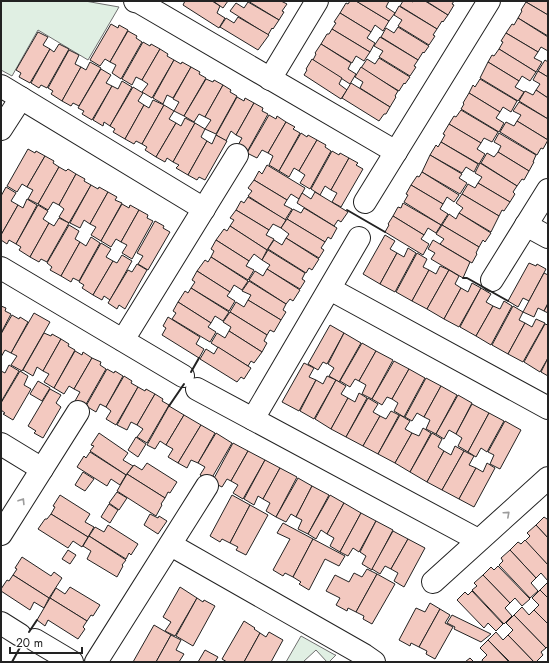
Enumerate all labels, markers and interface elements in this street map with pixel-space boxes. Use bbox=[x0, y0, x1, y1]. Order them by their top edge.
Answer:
one-way arrow bbox=[17, 499, 24, 506]
one-way arrow bbox=[503, 512, 510, 519]
scale bar bbox=[10, 629, 82, 655]
text: 20 m bbox=[16, 634, 43, 652]

